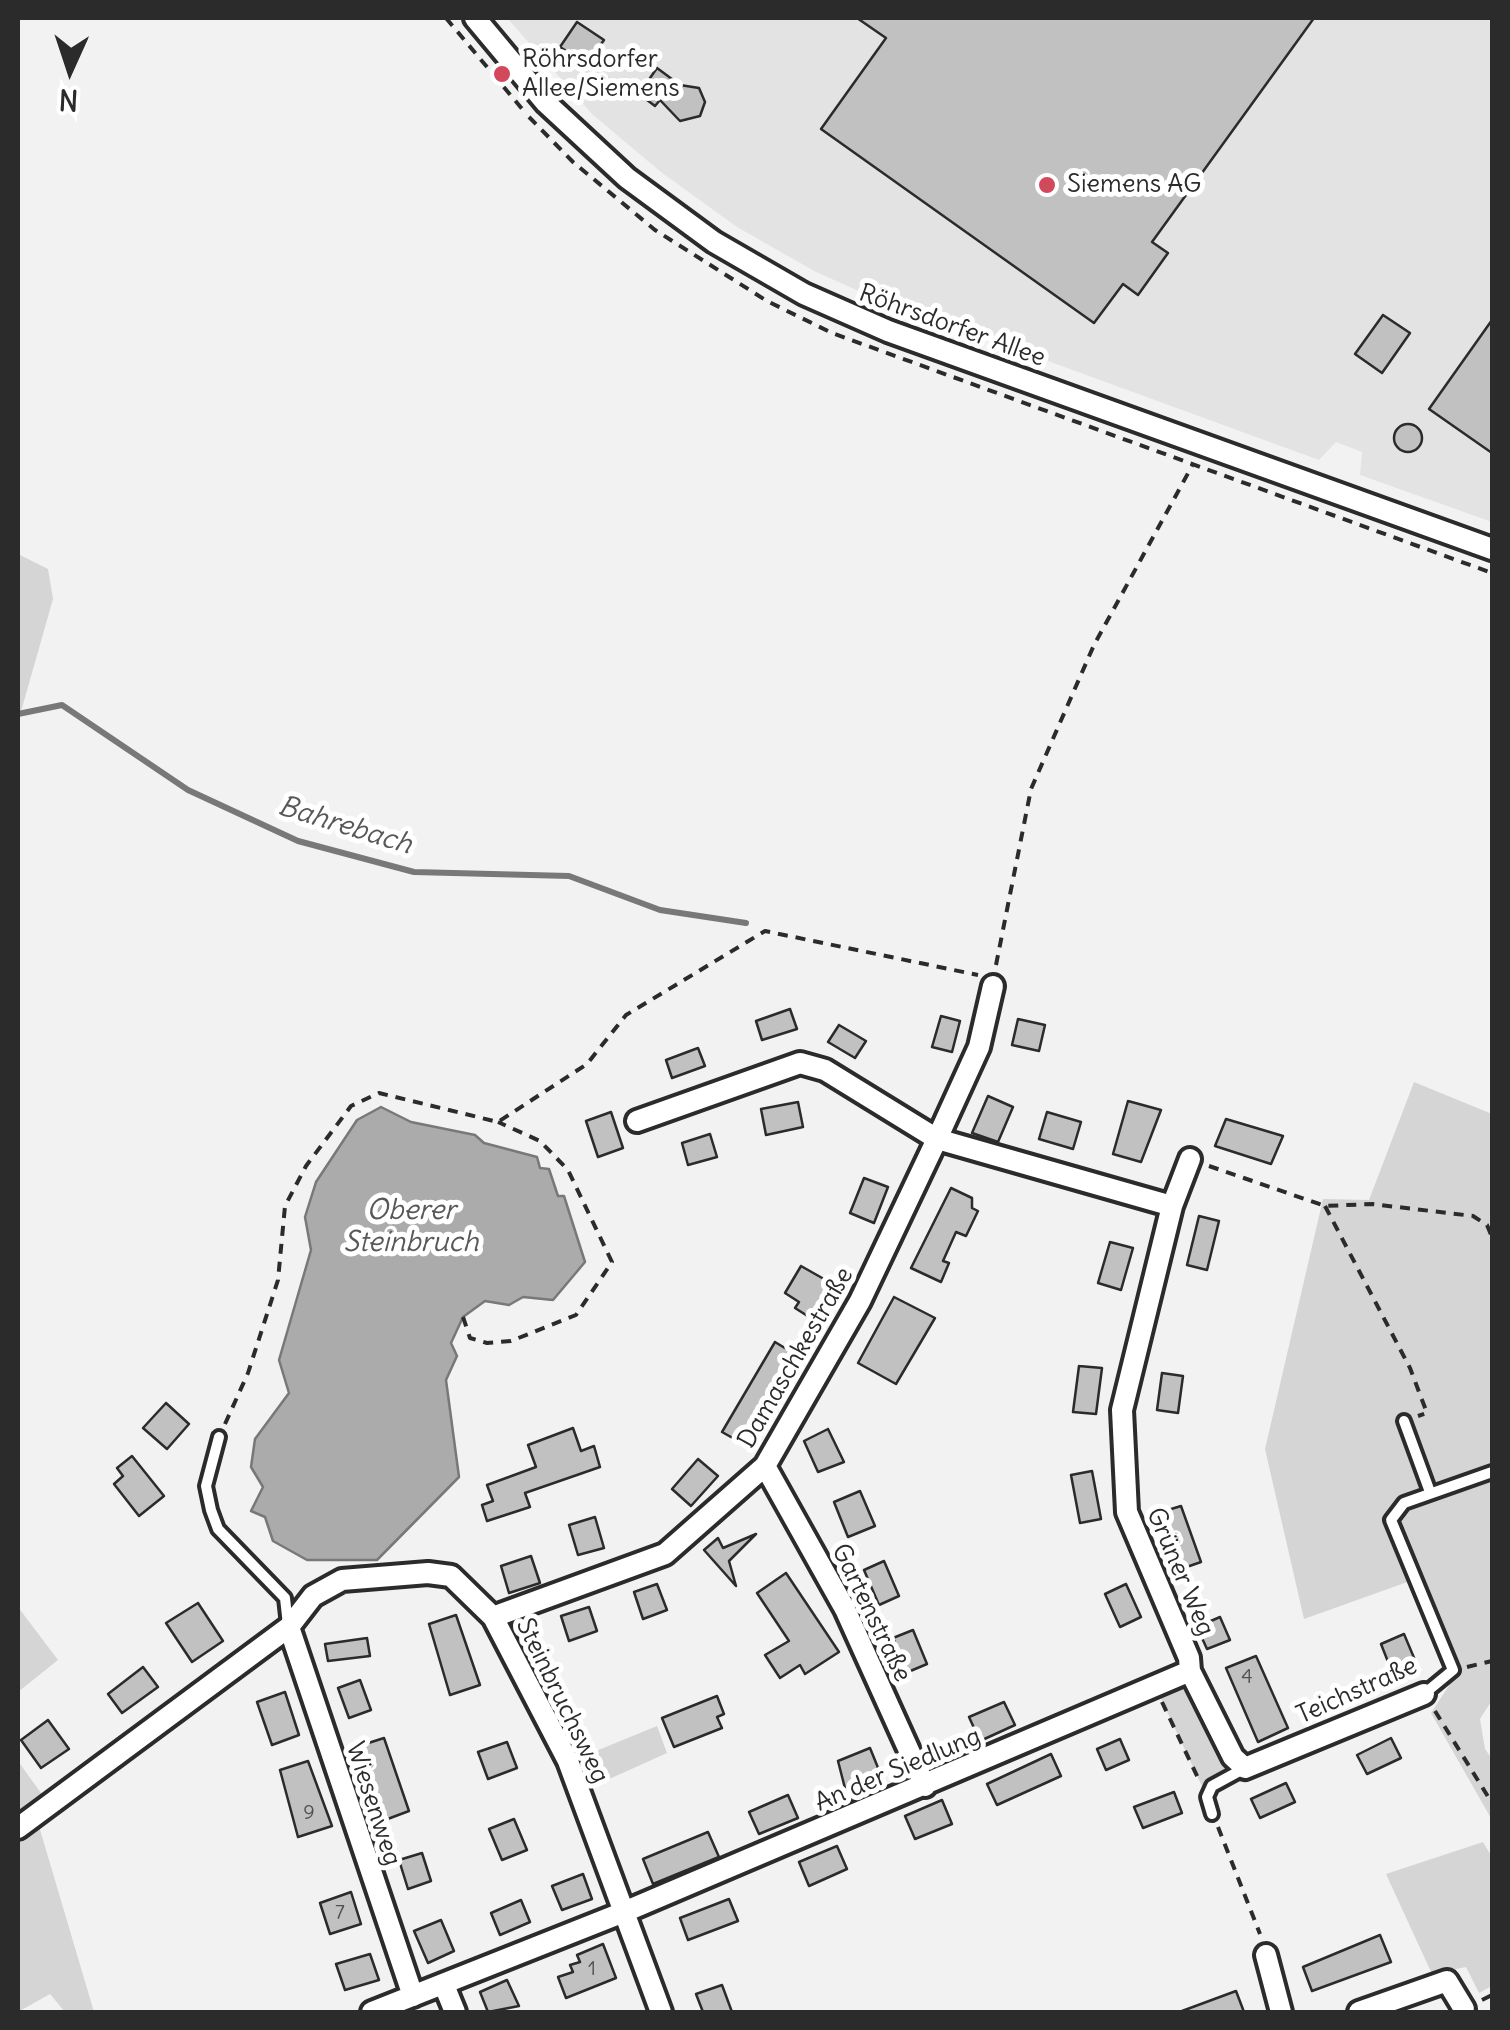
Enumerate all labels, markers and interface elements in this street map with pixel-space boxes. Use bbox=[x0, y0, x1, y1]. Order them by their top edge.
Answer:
north arrow bbox=[20, 20, 120, 120]
place label: Röhrsdorfer Allee/Siemens bbox=[522, 45, 679, 104]
marker: Röhrsdorfer Allee/Siemens bbox=[491, 63, 513, 85]
text: N bbox=[58, 81, 79, 118]
place label: Siemens AG bbox=[1067, 170, 1201, 200]
marker: Siemens AG bbox=[1036, 174, 1058, 196]
street label: Röhrsdorfer Allee bbox=[855, 278, 1049, 374]
water label: Bahrebach bbox=[274, 790, 416, 862]
water label: Oberer Steinbruch bbox=[343, 1194, 479, 1260]
street label: Damaschkestraße bbox=[732, 1262, 860, 1454]
street label: Grüner Weg bbox=[1140, 1503, 1220, 1641]
street label: Gartenstraße bbox=[825, 1539, 917, 1687]
street label: Steinbruchsweg bbox=[509, 1614, 615, 1788]
street label: Teichstraße bbox=[1292, 1651, 1422, 1731]
house number: 4 bbox=[1241, 1665, 1253, 1689]
street label: An der Siedlung bbox=[811, 1722, 985, 1818]
street label: Wiesenweg bbox=[339, 1738, 407, 1870]
house number: 9 bbox=[303, 1801, 315, 1825]
house number: 7 bbox=[335, 1901, 345, 1925]
house number: 1 bbox=[588, 1957, 596, 1981]

